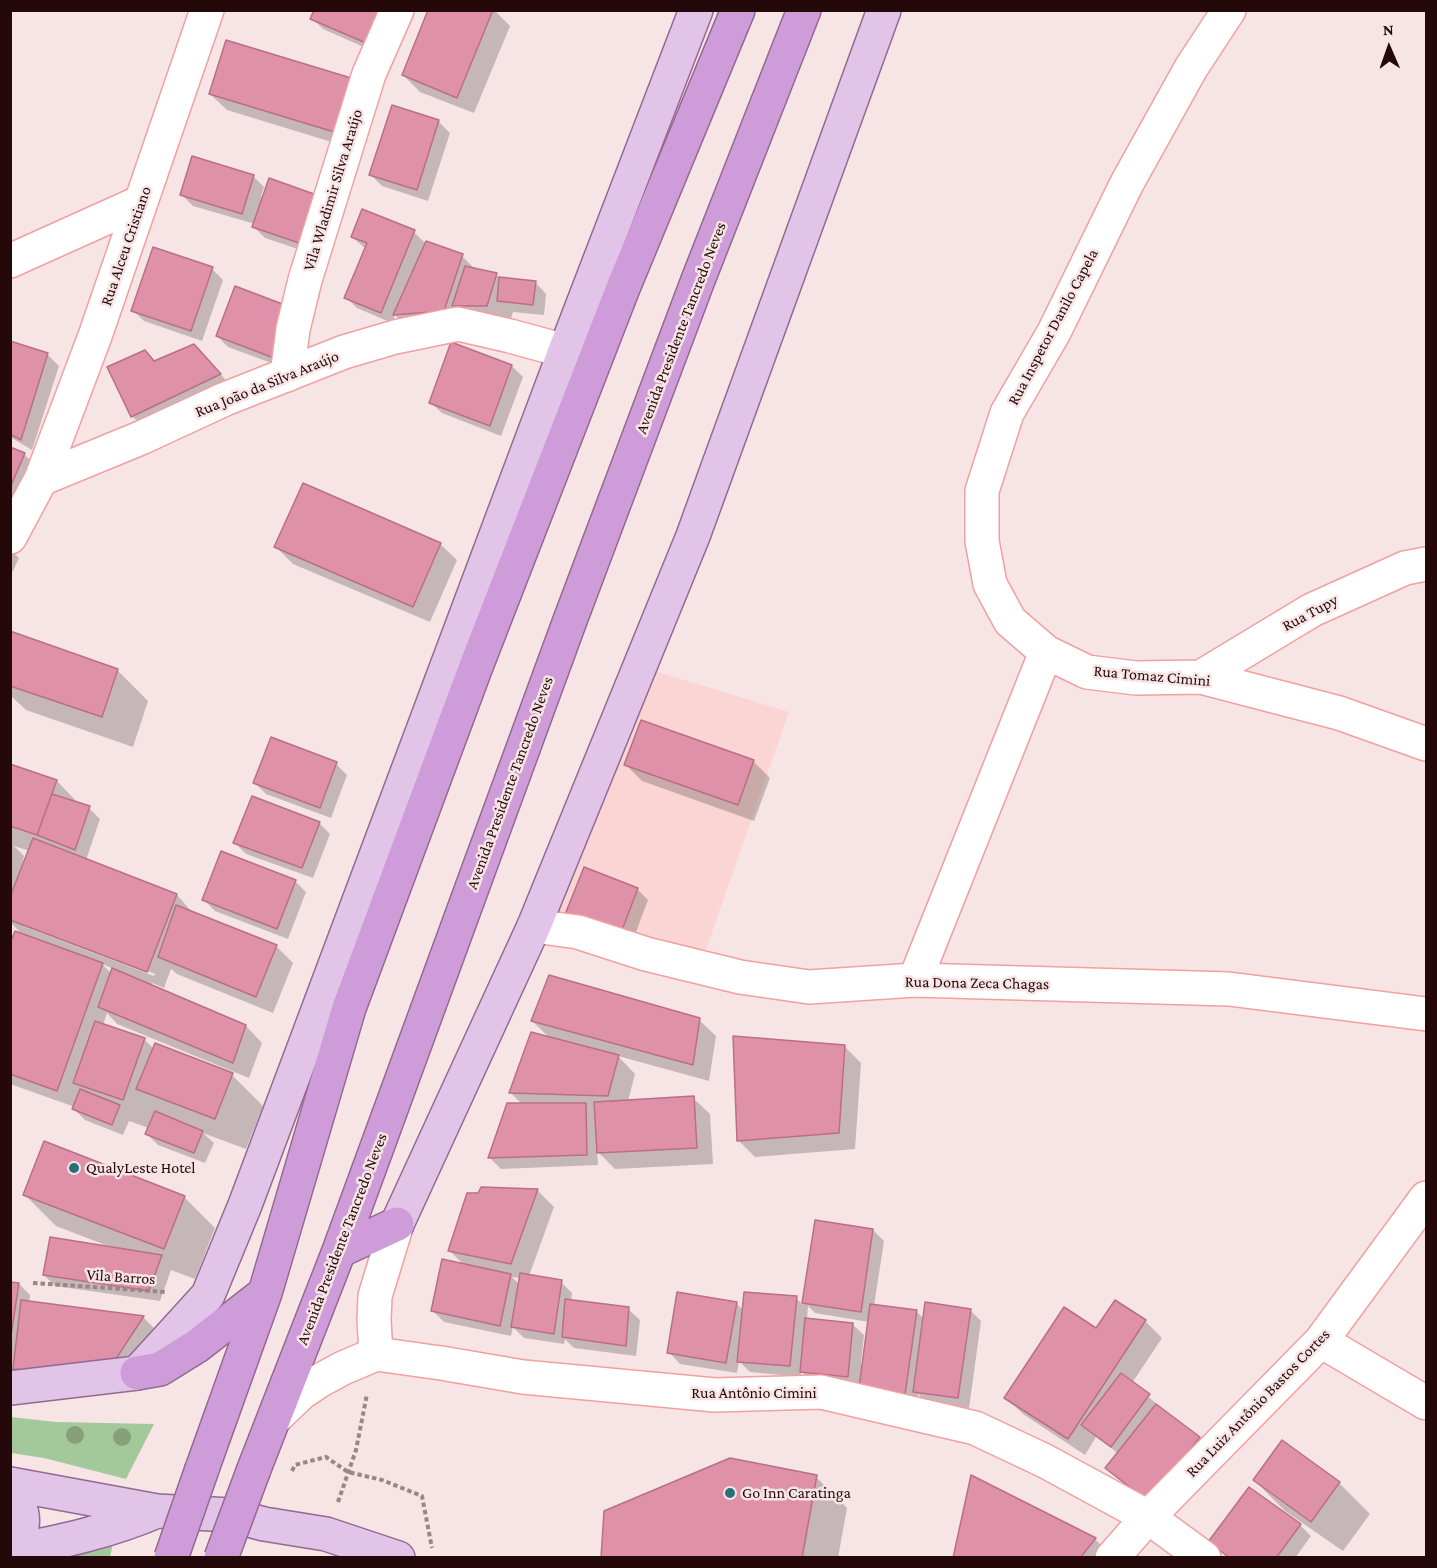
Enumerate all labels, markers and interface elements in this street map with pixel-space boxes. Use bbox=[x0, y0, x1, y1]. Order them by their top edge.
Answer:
north arrow bbox=[1359, 18, 1419, 78]
text: N bbox=[1383, 21, 1394, 38]
street label: Vila Wladimir Silva Araújo bbox=[299, 107, 367, 273]
street label: Rua Alceu Cristiano bbox=[97, 184, 155, 308]
street label: Avenida Presidente Tancredo Neves bbox=[632, 219, 730, 437]
street label: Rua Inspetor Danilo Capela bbox=[1004, 246, 1102, 408]
street label: Rua João da Silva Araújo bbox=[192, 346, 342, 422]
street label: Rua Tupy bbox=[1279, 590, 1341, 636]
street label: Rua Tomaz Cimini bbox=[1093, 661, 1211, 691]
street label: Avenida Presidente Tancredo Neves bbox=[462, 674, 558, 892]
street label: Rua Dona Zeca Chagas bbox=[905, 972, 1049, 994]
street label: Avenida Presidente Tancredo Neves bbox=[293, 1130, 391, 1348]
place label: QualyLeste Hotel bbox=[86, 1158, 196, 1178]
marker: QualyLeste Hotel bbox=[67, 1161, 81, 1175]
street label: Vila Barros bbox=[86, 1265, 156, 1289]
street label: Rua Luiz Antônio Bastos Cortes bbox=[1182, 1325, 1334, 1481]
street label: Rua Antônio Cimini bbox=[691, 1383, 817, 1403]
place label: Go Inn Caratinga bbox=[742, 1483, 851, 1503]
marker: Go Inn Caratinga bbox=[723, 1486, 737, 1500]

